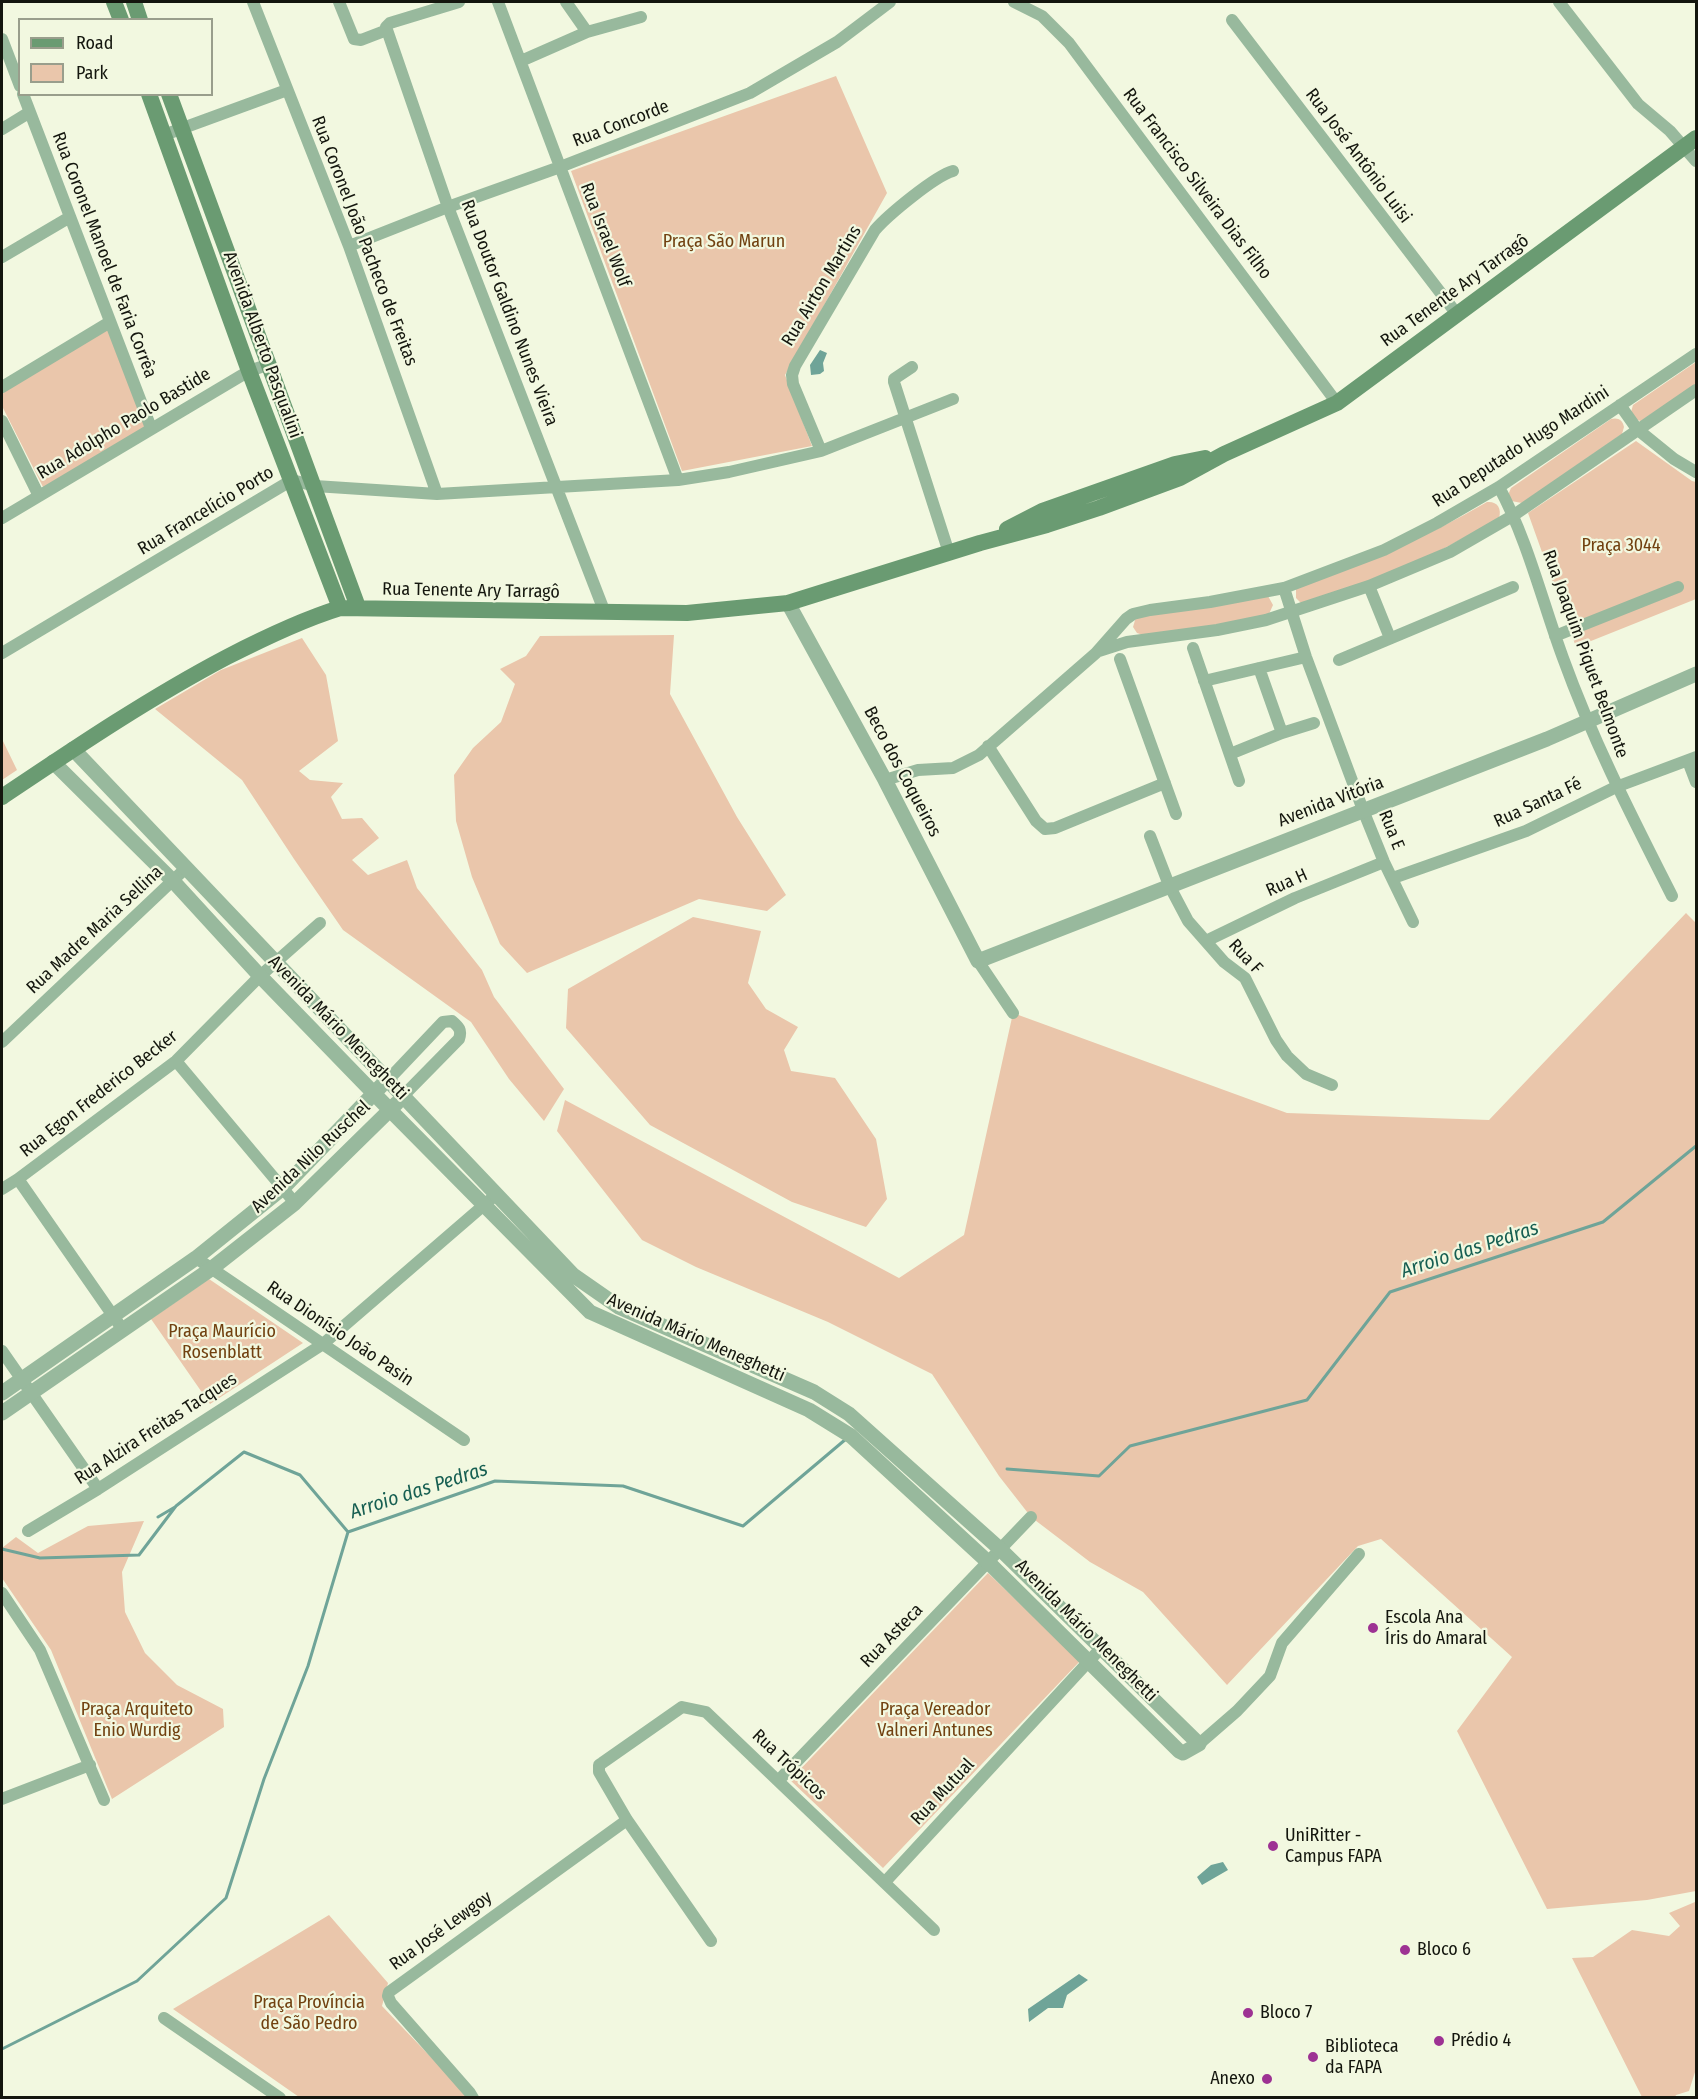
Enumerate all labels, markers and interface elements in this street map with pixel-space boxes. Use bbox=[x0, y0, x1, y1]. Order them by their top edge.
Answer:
legend bbox=[18, 18, 213, 96]
text: Road bbox=[76, 32, 113, 54]
text: Park bbox=[76, 62, 108, 84]
street label: Rua Francisco Silveira Dias Filho bbox=[1118, 84, 1276, 284]
street label: Rua José Antônio Luisi bbox=[1300, 84, 1416, 228]
street label: Rua Concorde bbox=[570, 96, 672, 152]
street label: Rua Coronel João Pacheco de Freitas bbox=[306, 113, 422, 369]
street label: Rua Coronel Manoel de Faria Corrêa bbox=[47, 129, 161, 381]
street label: Rua Israel Wolf bbox=[575, 180, 635, 290]
street label: Rua Doutor Galdino Nunes Vieira bbox=[456, 197, 562, 429]
street label: Rua Airton Martins bbox=[778, 222, 866, 350]
street label: Rua Tenente Ary Tarragô bbox=[1377, 230, 1533, 352]
park label: Praça São Marun bbox=[663, 231, 785, 253]
street label: Avenida Alberto Pasqualini bbox=[218, 249, 306, 441]
street label: Rua Adolpho Paolo Bastide bbox=[33, 364, 215, 484]
street label: Rua Deputado Hugo Mardini bbox=[1429, 382, 1613, 512]
street label: Rua Francelício Porto bbox=[134, 462, 278, 560]
park label: Praça 3044 bbox=[1581, 535, 1661, 557]
street label: Rua Joaquim Piquet Belmonte bbox=[1537, 547, 1633, 761]
street label: Rua Tenente Ary Tarragô bbox=[382, 579, 560, 603]
street label: Beco dos Coqueiros bbox=[859, 703, 945, 841]
street label: Avenida Vitória bbox=[1275, 772, 1387, 832]
street label: Rua Santa Fé bbox=[1491, 773, 1585, 833]
street label: Rua E bbox=[1373, 807, 1409, 853]
street label: Rua Madre Maria Sellina bbox=[23, 861, 167, 999]
street label: Rua H bbox=[1263, 864, 1311, 902]
street label: Rua F bbox=[1223, 935, 1267, 979]
street label: Avenida Mário Meneghetti bbox=[263, 951, 413, 1105]
street label: Rua Egon Frederico Becker bbox=[16, 1026, 182, 1162]
street label: Avenida Nilo Ruschel bbox=[247, 1096, 375, 1218]
water label: Arroio das Pedras bbox=[1398, 1216, 1542, 1284]
street label: Rua Dionísio João Pasin bbox=[263, 1277, 417, 1391]
street label: Avenida Mário Meneghetti bbox=[604, 1289, 788, 1387]
park label: Praça Maurício Rosenblatt bbox=[168, 1321, 276, 1364]
street label: Rua Alzira Freitas Tacques bbox=[71, 1368, 241, 1490]
water label: Arroio das Pedras bbox=[347, 1457, 491, 1525]
street label: Avenida Mário Meneghetti bbox=[1010, 1555, 1162, 1707]
street label: Rua Asteca bbox=[856, 1600, 928, 1672]
place label: Escola Ana Íris do Amaral bbox=[1385, 1607, 1487, 1650]
marker: Escola Ana Íris do Amaral bbox=[1366, 1621, 1380, 1635]
park label: Praça Arquiteto Enio Wurdig bbox=[81, 1699, 193, 1742]
park label: Praça Vereador Valneri Antunes bbox=[877, 1699, 993, 1742]
street label: Rua Trópicos bbox=[747, 1725, 831, 1805]
street label: Rua Mutual bbox=[907, 1754, 979, 1830]
place label: UniRitter - Campus FAPA bbox=[1285, 1825, 1382, 1868]
marker: UniRitter - Campus FAPA bbox=[1266, 1839, 1280, 1853]
street label: Rua José Lewgoy bbox=[386, 1887, 496, 1975]
place label: Bloco 6 bbox=[1417, 1939, 1471, 1961]
marker: Bloco 6 bbox=[1398, 1943, 1412, 1957]
park label: Praça Província de São Pedro bbox=[253, 1992, 365, 2034]
place label: Bloco 7 bbox=[1260, 2002, 1312, 2024]
marker: Bloco 7 bbox=[1241, 2006, 1255, 2020]
place label: Prédio 4 bbox=[1451, 2030, 1511, 2052]
marker: Prédio 4 bbox=[1432, 2034, 1446, 2048]
place label: Biblioteca da FAPA bbox=[1325, 2036, 1399, 2078]
marker: Biblioteca da FAPA bbox=[1306, 2050, 1320, 2064]
place label: Anexo bbox=[1210, 2068, 1255, 2090]
marker: Anexo bbox=[1260, 2072, 1274, 2086]

